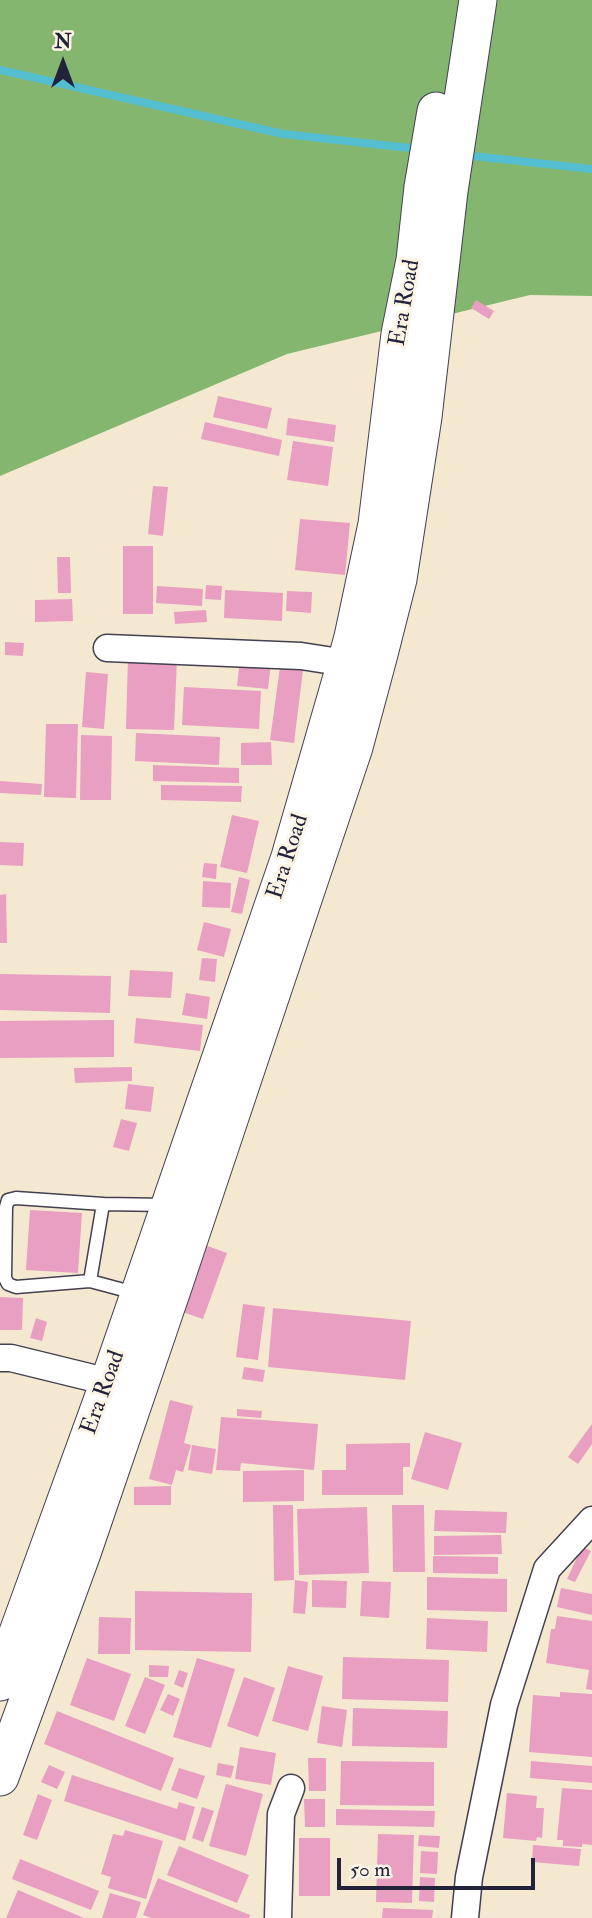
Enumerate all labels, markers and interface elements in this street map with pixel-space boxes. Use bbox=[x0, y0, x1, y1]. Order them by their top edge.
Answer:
north arrow bbox=[28, 28, 98, 98]
text: N bbox=[54, 30, 72, 54]
street label: Era Road bbox=[385, 258, 427, 348]
street label: Era Road bbox=[262, 811, 316, 903]
street label: Era Road bbox=[76, 1347, 132, 1439]
scale bar bbox=[340, 1844, 538, 1888]
text: 50 m bbox=[350, 1856, 391, 1883]

